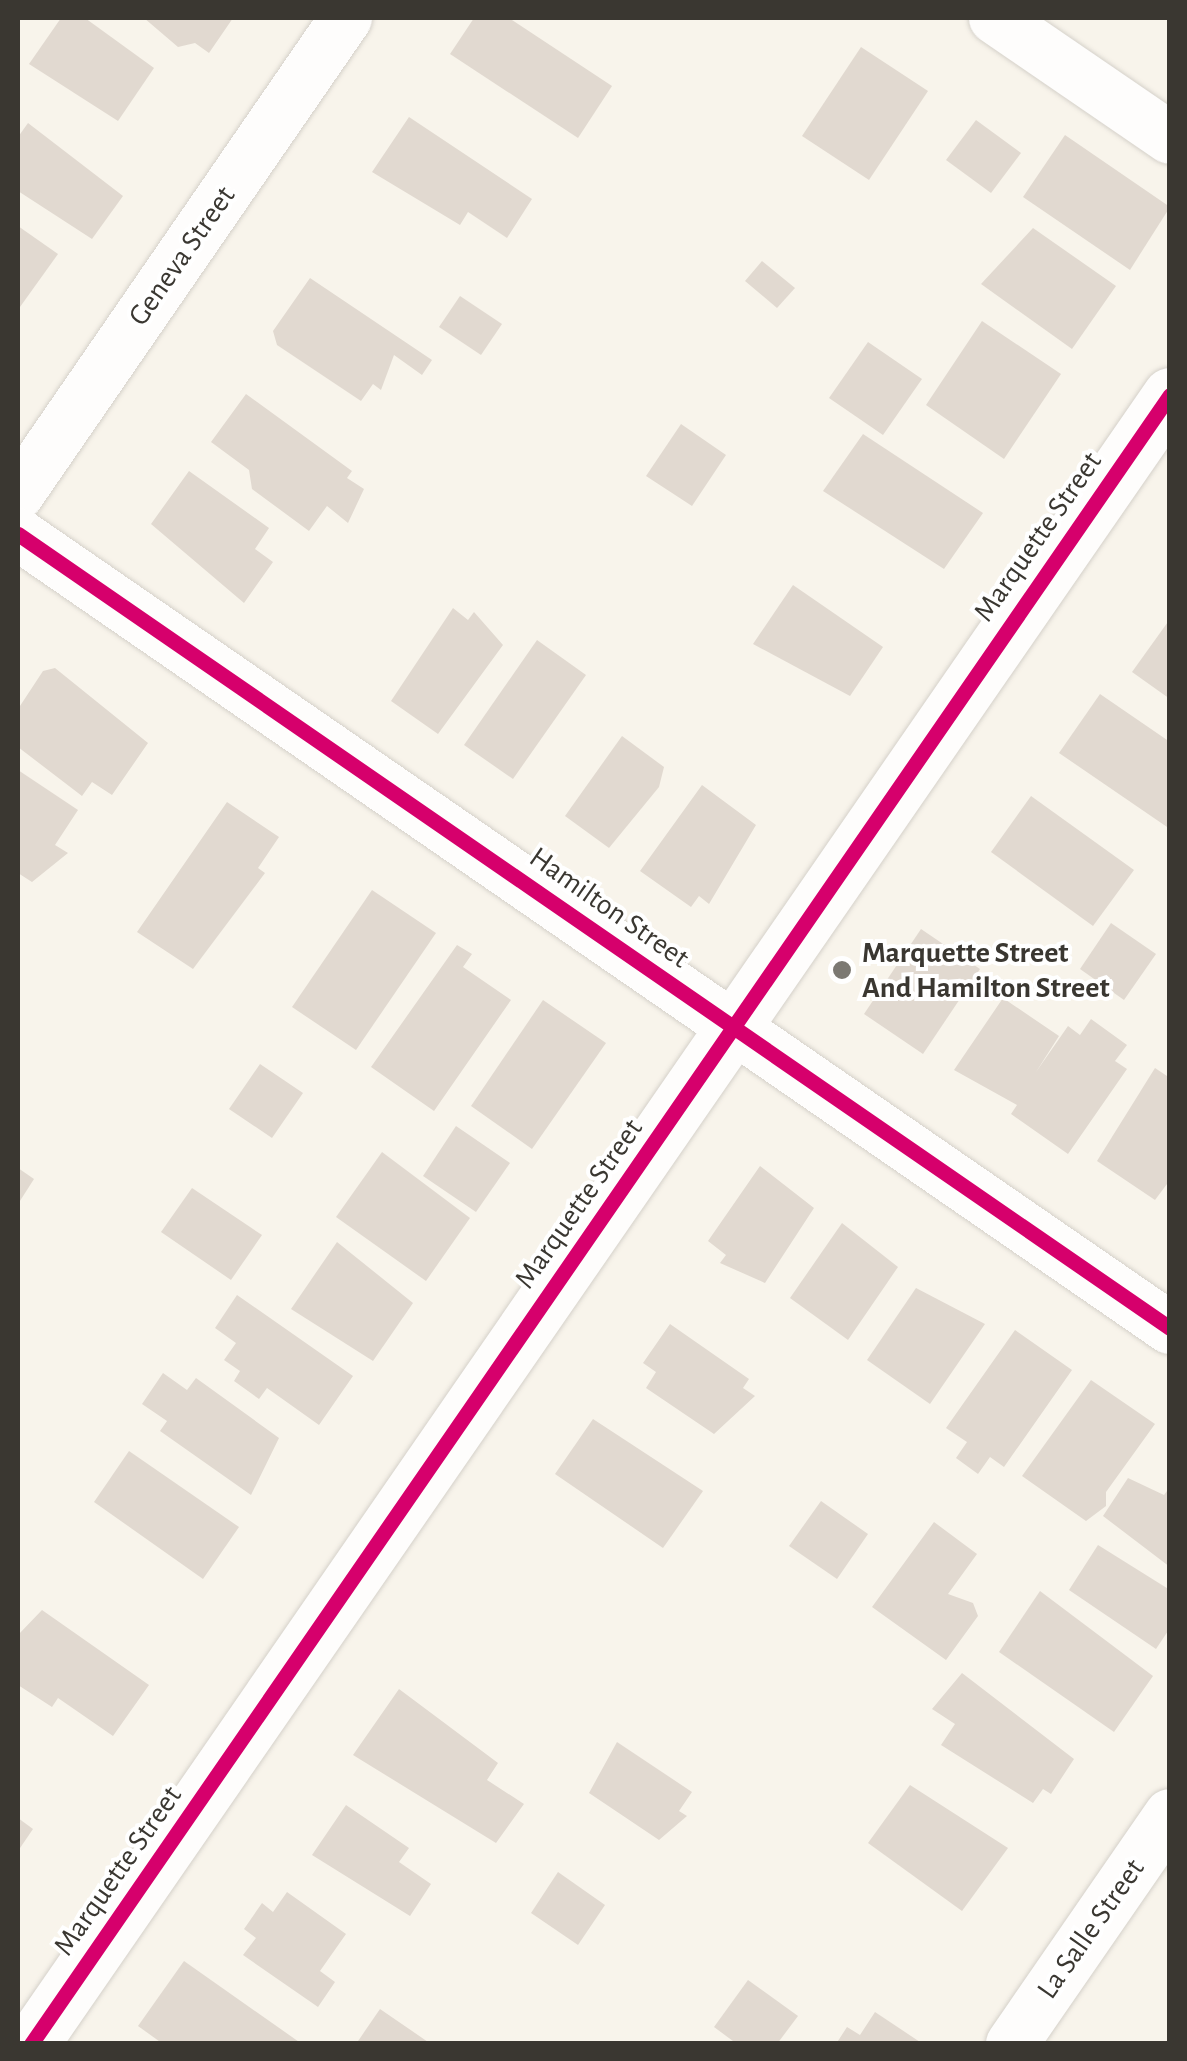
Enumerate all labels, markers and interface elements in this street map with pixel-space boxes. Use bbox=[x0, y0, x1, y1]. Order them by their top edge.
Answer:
street label: Geneva Street bbox=[121, 179, 243, 333]
street label: Marquette Street bbox=[966, 445, 1110, 629]
street label: Hamilton Street bbox=[522, 840, 696, 976]
place label: Marquette Street And Hamilton Street bbox=[862, 935, 1110, 1006]
marker: Marquette Street And Hamilton Street bbox=[831, 959, 853, 981]
street label: Marquette Street bbox=[507, 1112, 651, 1296]
street label: Marquette Street bbox=[46, 1779, 190, 1963]
street label: La Salle Street bbox=[1030, 1852, 1152, 2006]

